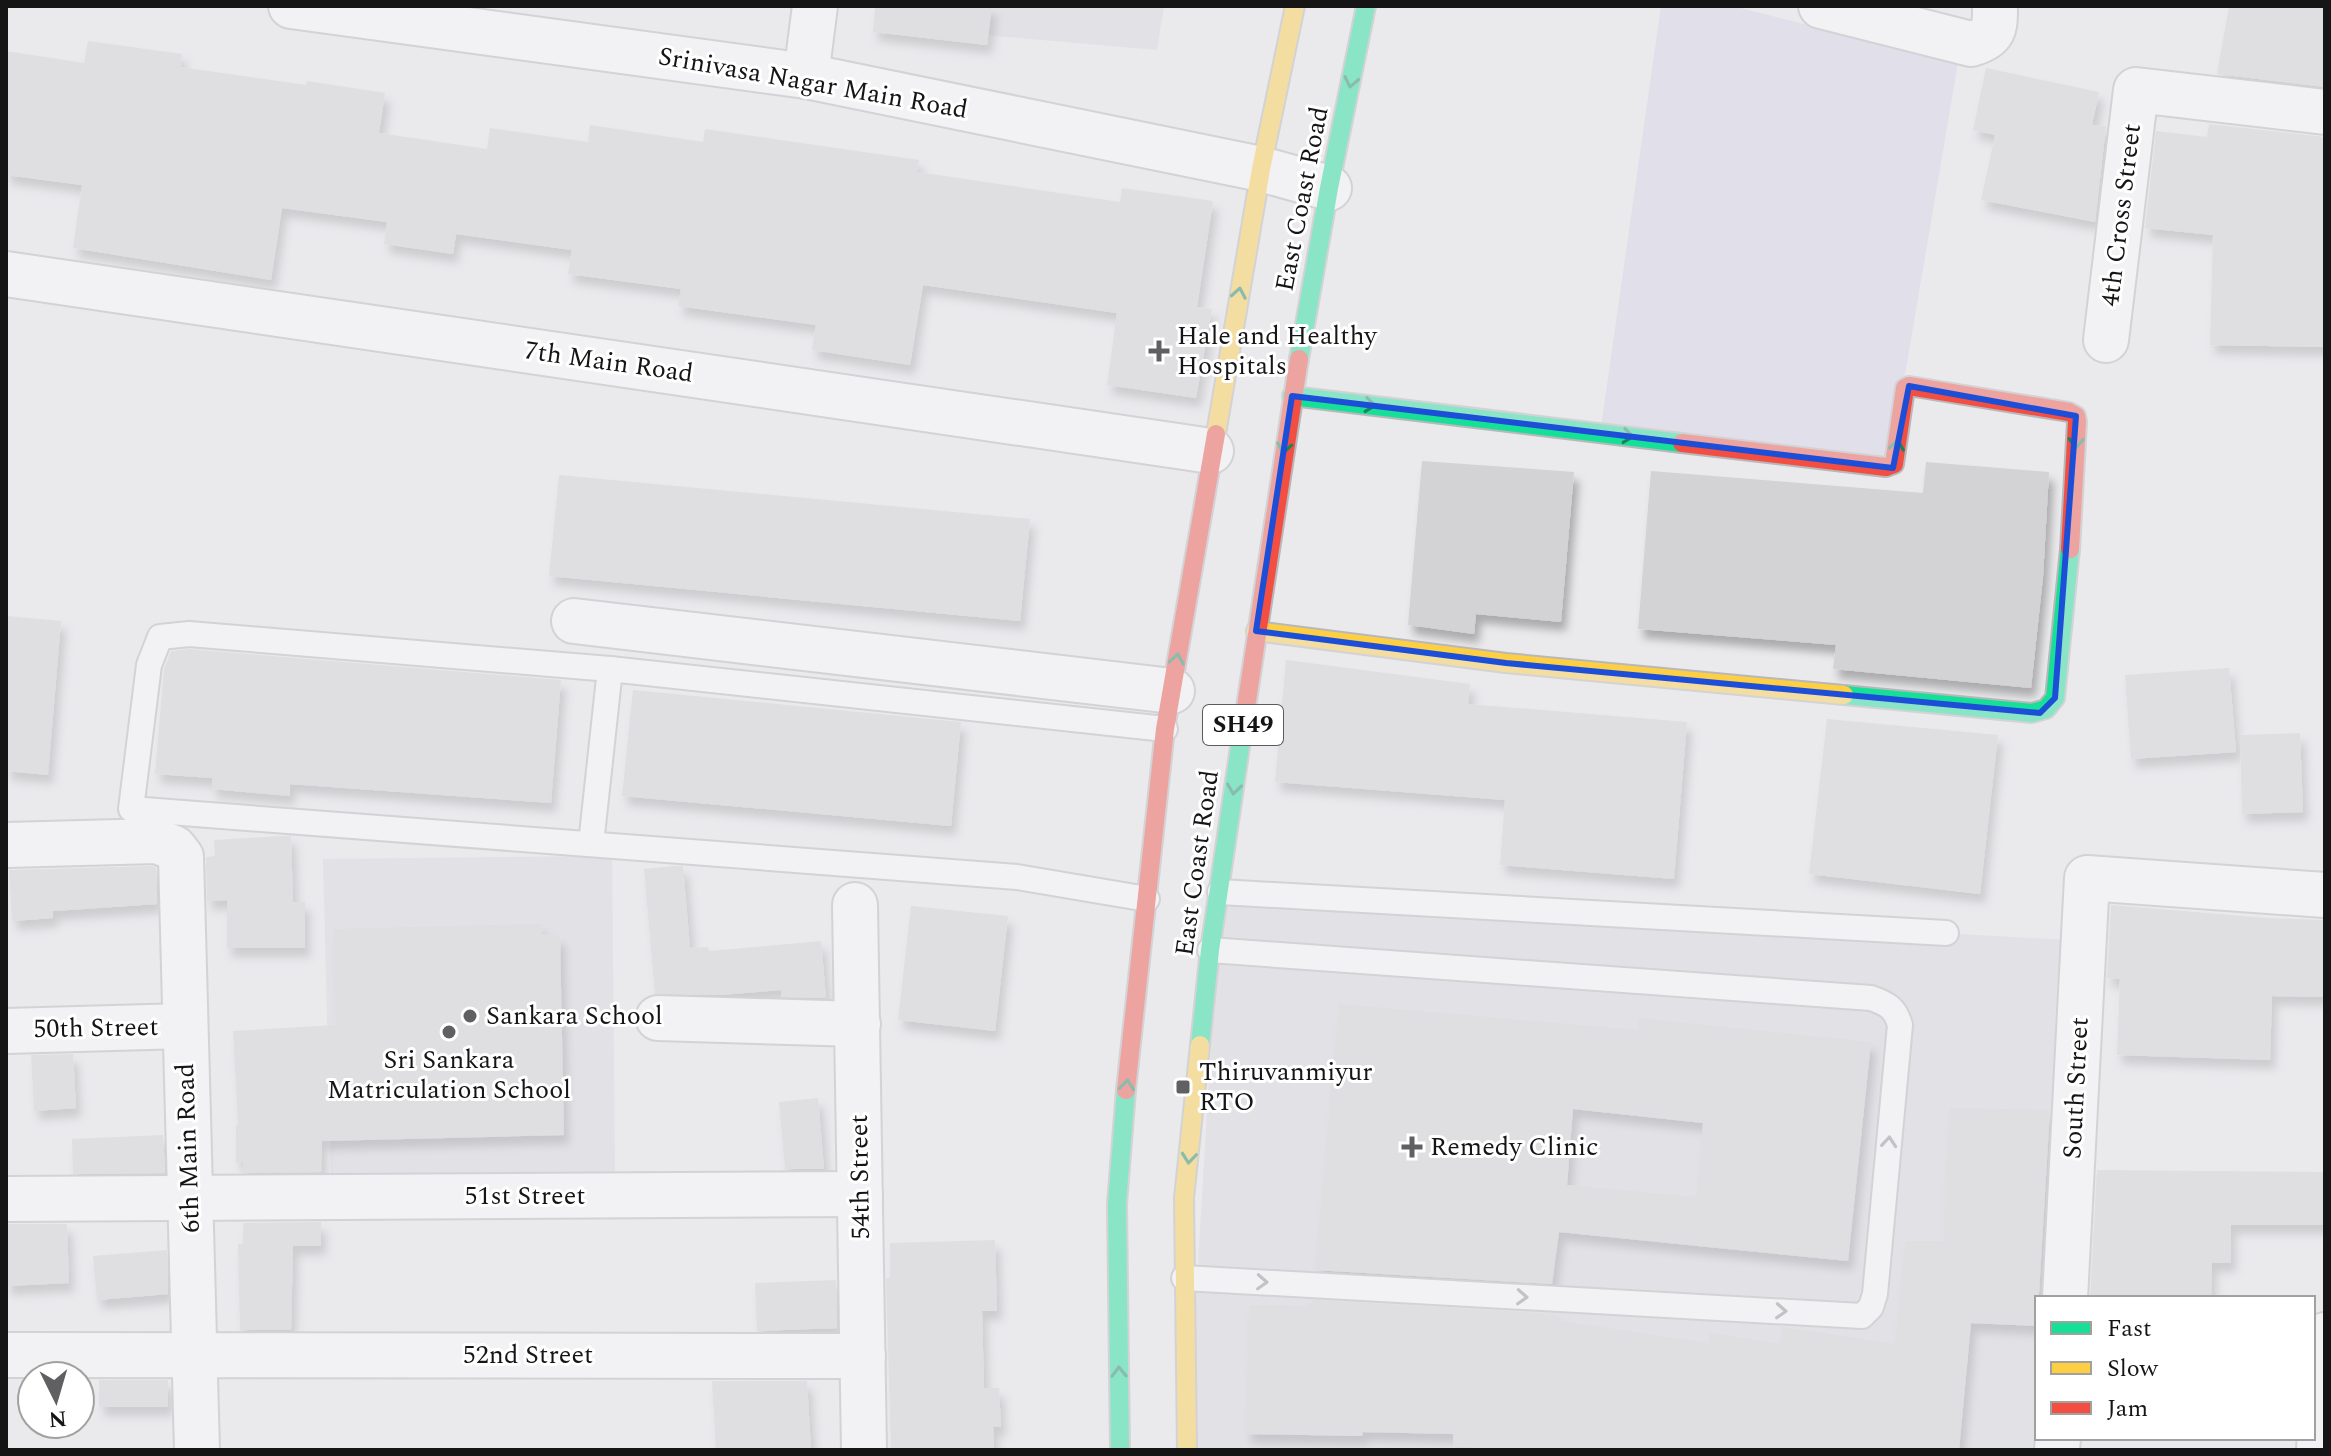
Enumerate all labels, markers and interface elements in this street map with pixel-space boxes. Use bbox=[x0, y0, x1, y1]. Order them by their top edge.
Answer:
street label: Srinivasa Nagar Main Road bbox=[655, 36, 971, 130]
one-way arrow bbox=[1343, 75, 1360, 89]
street label: East Coast Road bbox=[1264, 103, 1340, 295]
street label: 4th Cross Street bbox=[2090, 121, 2152, 309]
one-way arrow bbox=[1230, 286, 1247, 300]
place label: Hale and Healthy Hospitals bbox=[1177, 316, 1378, 386]
street label: 7th Main Road bbox=[522, 330, 696, 394]
marker: Hale and Healthy Hospitals bbox=[1148, 340, 1170, 362]
one-way arrow bbox=[1363, 397, 1376, 414]
one-way arrow bbox=[1622, 427, 1635, 444]
one-way arrow bbox=[2068, 437, 2085, 450]
one-way arrow bbox=[1887, 439, 1904, 452]
one-way arrow bbox=[1276, 441, 1293, 455]
one-way arrow bbox=[1168, 653, 1185, 666]
road number: SH49 bbox=[1203, 705, 1283, 745]
street label: East Coast Road bbox=[1164, 767, 1230, 959]
one-way arrow bbox=[1226, 782, 1243, 796]
place label: Sankara School bbox=[486, 996, 663, 1036]
street label: 50th Street bbox=[33, 1007, 159, 1049]
marker: Sankara School bbox=[461, 1007, 479, 1025]
street label: South Street bbox=[2052, 1016, 2100, 1160]
marker: Sri Sankara Matriculation School bbox=[440, 1023, 458, 1041]
place label: Sri Sankara Matriculation School bbox=[327, 1040, 571, 1110]
place label: Thiruvanmiyur RTO bbox=[1199, 1052, 1373, 1122]
street label: 6th Main Road bbox=[165, 1062, 211, 1234]
one-way arrow bbox=[1119, 1078, 1136, 1091]
marker: Thiruvanmiyur RTO bbox=[1174, 1078, 1192, 1096]
street label: 54th Street bbox=[839, 1114, 881, 1240]
place label: Remedy Clinic bbox=[1430, 1127, 1598, 1167]
one-way arrow bbox=[1880, 1135, 1897, 1148]
marker: Remedy Clinic bbox=[1401, 1136, 1423, 1158]
one-way arrow bbox=[1180, 1152, 1197, 1165]
street label: 51st Street bbox=[465, 1176, 585, 1216]
one-way arrow bbox=[1256, 1273, 1269, 1290]
one-way arrow bbox=[1516, 1288, 1529, 1305]
legend bbox=[2035, 1296, 2315, 1440]
one-way arrow bbox=[1775, 1303, 1788, 1320]
text: Fast bbox=[2107, 1311, 2152, 1347]
street label: 52nd Street bbox=[463, 1335, 593, 1375]
text: Slow bbox=[2107, 1351, 2159, 1387]
north arrow bbox=[16, 1360, 96, 1440]
one-way arrow bbox=[1110, 1365, 1128, 1378]
text: Jam bbox=[2107, 1391, 2148, 1427]
text: N bbox=[47, 1401, 68, 1436]

